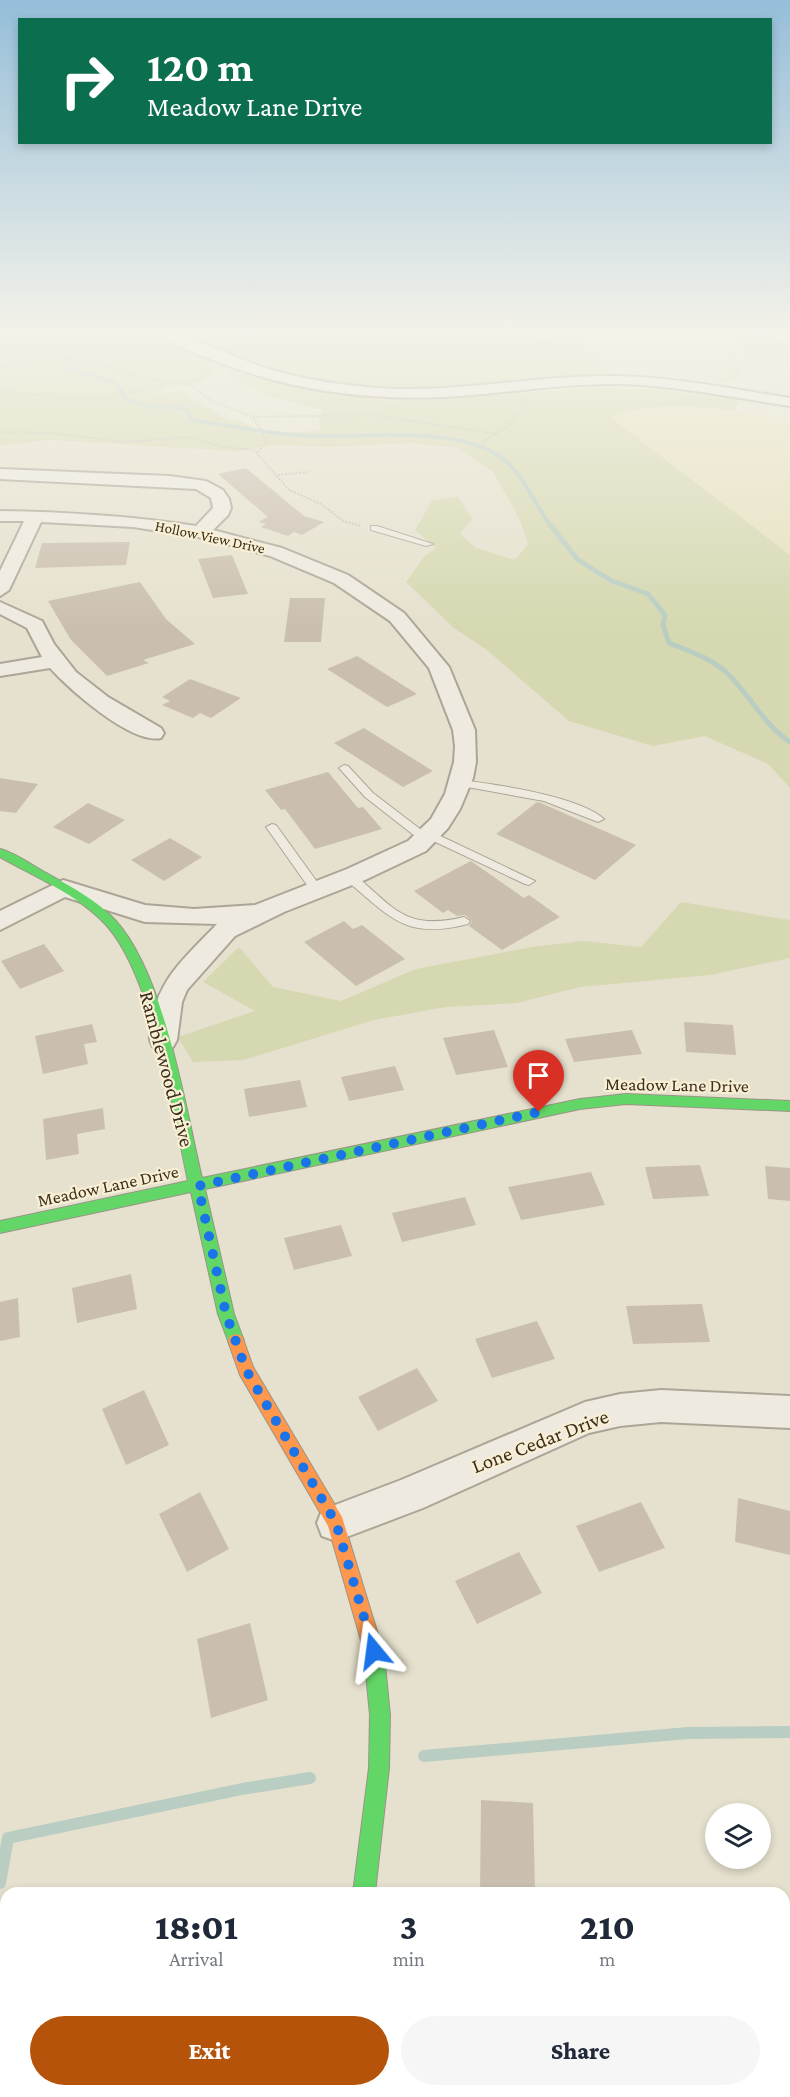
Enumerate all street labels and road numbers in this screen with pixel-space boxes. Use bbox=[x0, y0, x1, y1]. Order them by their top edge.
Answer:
street label: Hollow View Drive bbox=[154, 518, 267, 557]
street label: Ramblewood Drive bbox=[135, 988, 199, 1150]
street label: Meadow Lane Drive bbox=[605, 1074, 749, 1096]
street label: Meadow Lane Drive bbox=[36, 1161, 180, 1211]
street label: Lone Cedar Drive bbox=[468, 1404, 612, 1478]

